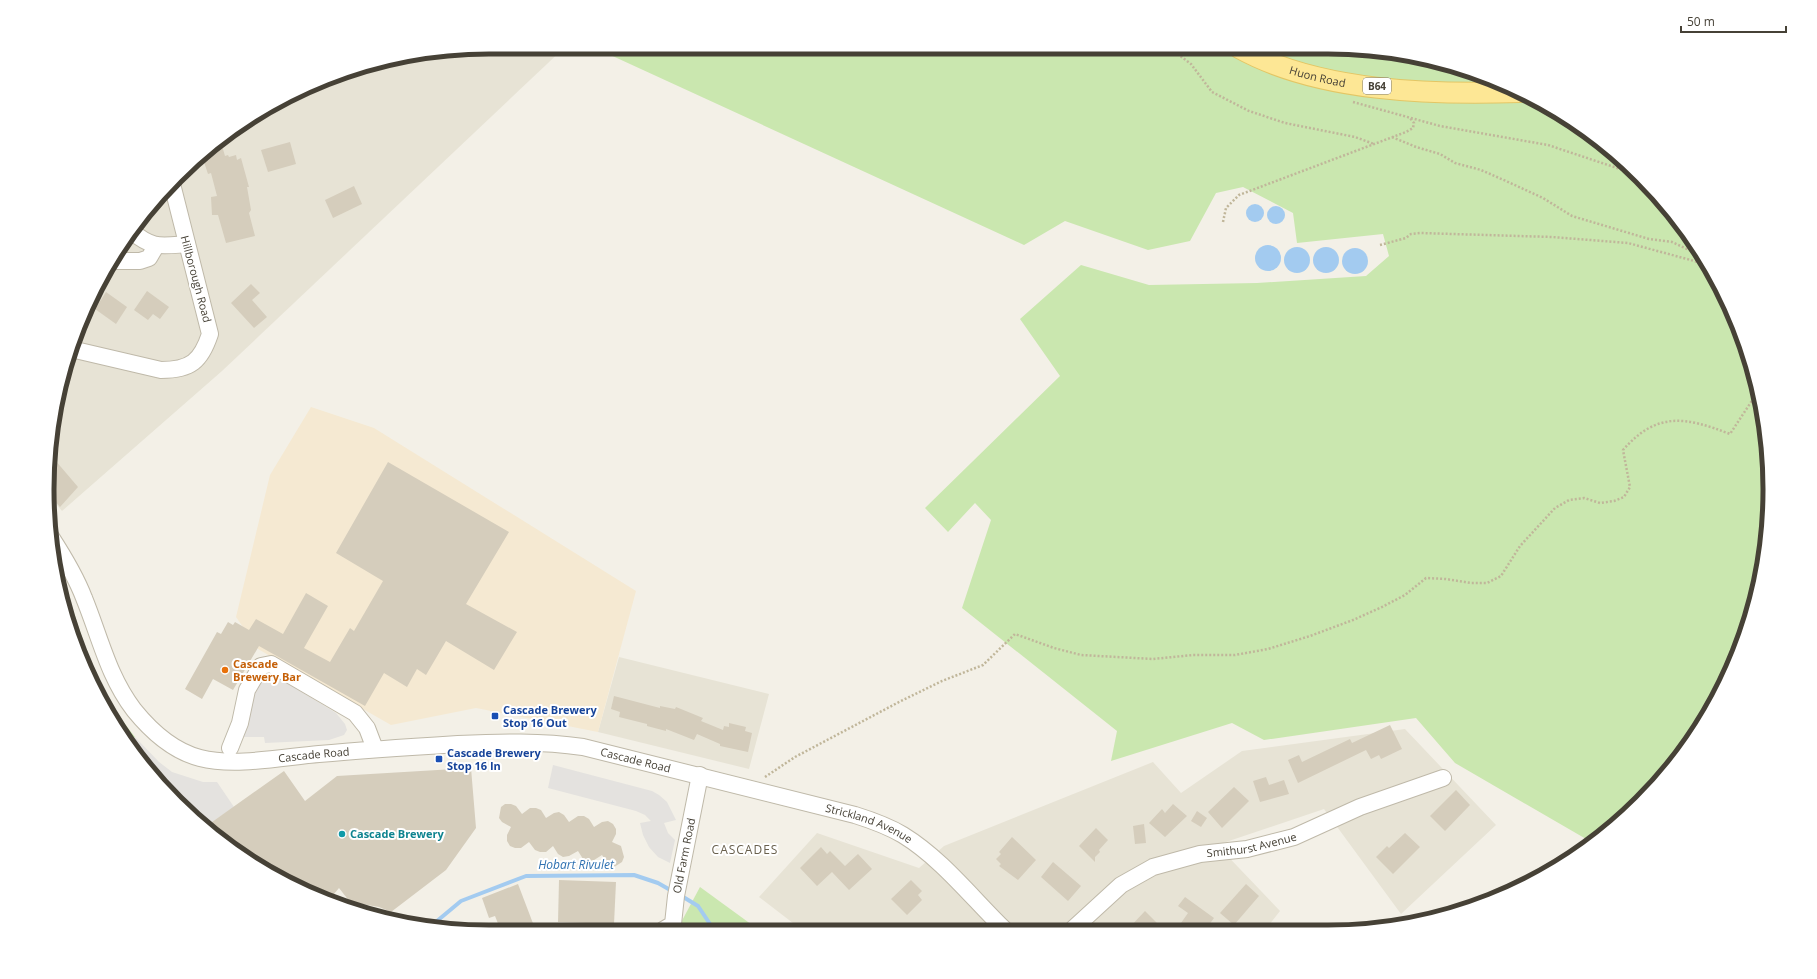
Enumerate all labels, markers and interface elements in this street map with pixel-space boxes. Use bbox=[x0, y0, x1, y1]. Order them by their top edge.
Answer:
scale bar bbox=[1681, 8, 1786, 34]
text: 50 m bbox=[1687, 13, 1715, 30]
street label: Huon Road bbox=[1288, 62, 1347, 90]
road number: B64 bbox=[1363, 78, 1391, 94]
street label: Hillborough Road bbox=[178, 234, 215, 324]
place label: Cascade Brewery Bar bbox=[233, 656, 301, 684]
marker: Cascade Brewery Bar bbox=[220, 665, 230, 675]
place label: Cascade Brewery Stop 16 Out bbox=[503, 702, 598, 730]
marker: Cascade Brewery Stop 16 Out bbox=[490, 711, 500, 721]
street label: Cascade Road bbox=[277, 744, 350, 766]
street label: Cascade Road bbox=[599, 744, 672, 776]
place label: Cascade Brewery Stop 16 In bbox=[447, 745, 542, 773]
marker: Cascade Brewery Stop 16 In bbox=[434, 754, 444, 764]
street label: Strickland Avenue bbox=[824, 800, 916, 846]
street label: Old Farm Road bbox=[669, 816, 698, 895]
place label: Cascade Brewery bbox=[350, 826, 445, 841]
marker: Cascade Brewery bbox=[337, 829, 347, 839]
street label: Smithurst Avenue bbox=[1206, 829, 1298, 860]
district label: CASCADES bbox=[712, 841, 778, 858]
water label: Hobart Rivulet bbox=[538, 856, 615, 873]

